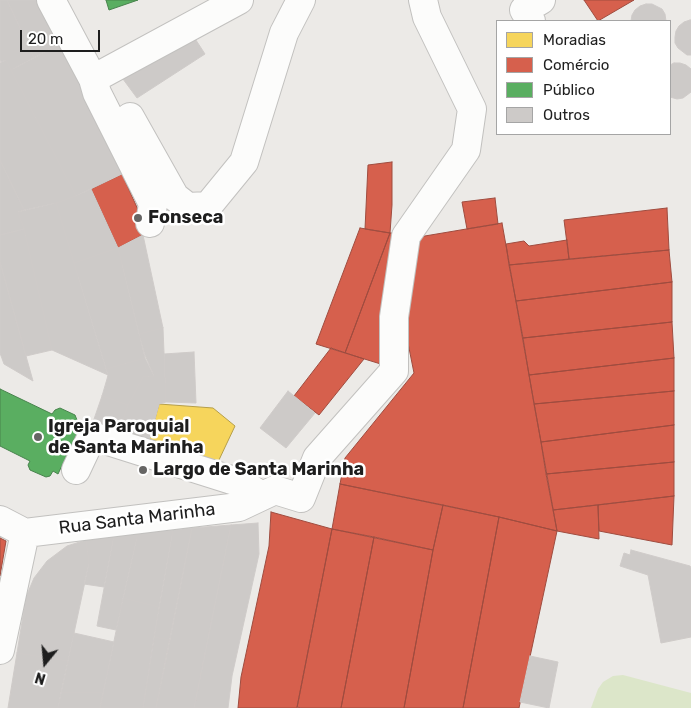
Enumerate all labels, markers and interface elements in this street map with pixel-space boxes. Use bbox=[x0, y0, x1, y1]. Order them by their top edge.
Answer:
scale bar bbox=[22, 20, 102, 52]
legend bbox=[496, 20, 671, 135]
text: 20 m bbox=[28, 30, 63, 48]
text: Moradias bbox=[543, 31, 606, 49]
text: Comércio bbox=[543, 56, 609, 74]
text: Público bbox=[543, 81, 595, 99]
text: Outros bbox=[543, 106, 590, 124]
place label: Fonseca bbox=[148, 207, 223, 229]
marker: Fonseca bbox=[132, 212, 144, 224]
place label: Igreja Paroquial de Santa Marinha bbox=[48, 416, 204, 458]
marker: Igreja Paroquial de Santa Marinha bbox=[32, 431, 44, 443]
place label: Largo de Santa Marinha bbox=[153, 459, 364, 481]
marker: Largo de Santa Marinha bbox=[137, 464, 149, 476]
street label: Rua Santa Marinha bbox=[58, 499, 216, 539]
north arrow bbox=[20, 638, 70, 688]
text: N bbox=[33, 668, 48, 687]

